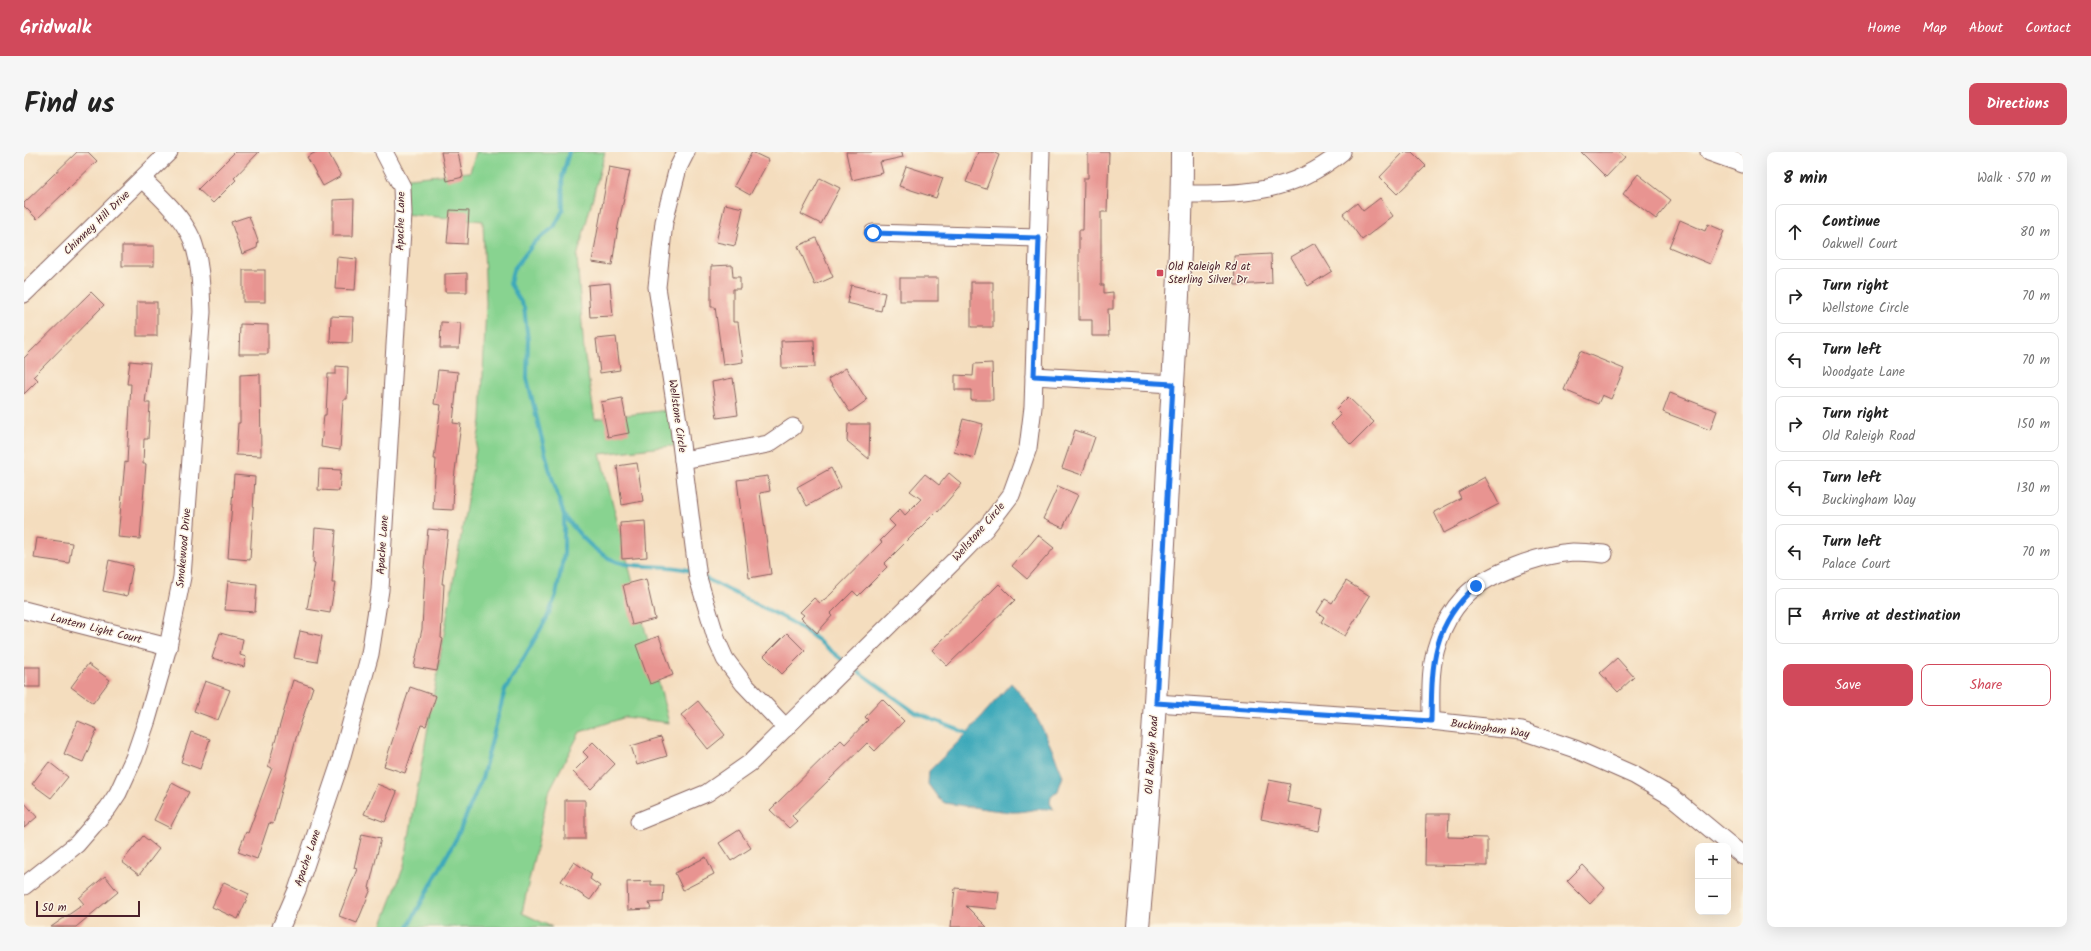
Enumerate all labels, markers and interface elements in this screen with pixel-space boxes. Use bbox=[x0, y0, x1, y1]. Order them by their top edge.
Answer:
text: Gridwalk bbox=[20, 13, 91, 43]
text: Home bbox=[1867, 17, 1901, 39]
text: Map bbox=[1923, 17, 1947, 39]
text: About bbox=[1969, 17, 2003, 39]
text: Contact bbox=[2025, 17, 2071, 39]
text: Find us bbox=[24, 82, 115, 127]
button: Directions bbox=[1969, 83, 2067, 125]
text: 8 min bbox=[1783, 165, 1827, 192]
text: Walk · 570 m bbox=[1977, 168, 2051, 189]
street label: Chimney Hill Drive bbox=[59, 186, 135, 260]
street label: Apache Lane bbox=[391, 191, 411, 251]
text: Continue bbox=[1822, 210, 1880, 234]
icon: ahead bbox=[1784, 221, 1806, 243]
text: 80 m bbox=[2020, 222, 2050, 243]
route start bbox=[864, 224, 882, 242]
text: Oakwell Court bbox=[1822, 234, 1898, 255]
place label: Old Raleigh Rd at Sterling Silver Dr bbox=[1168, 258, 1251, 289]
marker: Old Raleigh Rd at Sterling Silver Dr bbox=[1155, 268, 1165, 278]
text: Turn right bbox=[1822, 274, 1889, 298]
icon: right bbox=[1784, 285, 1806, 307]
text: 70 m bbox=[2022, 286, 2050, 307]
text: Wellstone Circle bbox=[1822, 298, 1909, 319]
text: Turn left bbox=[1822, 338, 1882, 362]
icon: left bbox=[1784, 349, 1806, 371]
text: 70 m bbox=[2022, 350, 2050, 371]
text: Woodgate Lane bbox=[1822, 362, 1905, 383]
street label: Wellstone Circle bbox=[663, 378, 691, 454]
text: Turn right bbox=[1822, 402, 1889, 426]
icon: right bbox=[1784, 413, 1806, 435]
text: 150 m bbox=[2017, 414, 2050, 435]
text: Old Raleigh Road bbox=[1822, 426, 1915, 447]
text: Turn left bbox=[1822, 466, 1882, 490]
icon: left bbox=[1784, 477, 1806, 499]
text: 130 m bbox=[2016, 478, 2050, 499]
text: Buckingham Way bbox=[1822, 490, 1916, 511]
street label: Wellstone Circle bbox=[948, 498, 1010, 566]
street label: Smokewood Drive bbox=[172, 507, 196, 589]
street label: Apache Lane bbox=[372, 515, 394, 575]
text: Turn left bbox=[1822, 530, 1882, 554]
icon: left bbox=[1784, 541, 1806, 563]
text: 70 m bbox=[2022, 542, 2050, 563]
text: Palace Court bbox=[1822, 554, 1891, 575]
route end bbox=[1467, 577, 1485, 595]
text: Arrive at destination bbox=[1822, 604, 1961, 628]
icon: arrive bbox=[1784, 605, 1806, 627]
street label: Lantern Light Court bbox=[49, 609, 144, 649]
button: Save bbox=[1783, 664, 1913, 706]
button: Share bbox=[1921, 664, 2051, 706]
street label: Old Raleigh Road bbox=[1140, 715, 1164, 795]
street label: Buckingham Way bbox=[1450, 715, 1531, 744]
street label: Apache Lane bbox=[290, 827, 326, 889]
map controls bbox=[1695, 843, 1731, 915]
button: + bbox=[1695, 843, 1731, 879]
button: − bbox=[1695, 879, 1731, 915]
scale bar bbox=[36, 899, 140, 918]
text: 50 m bbox=[42, 899, 67, 917]

